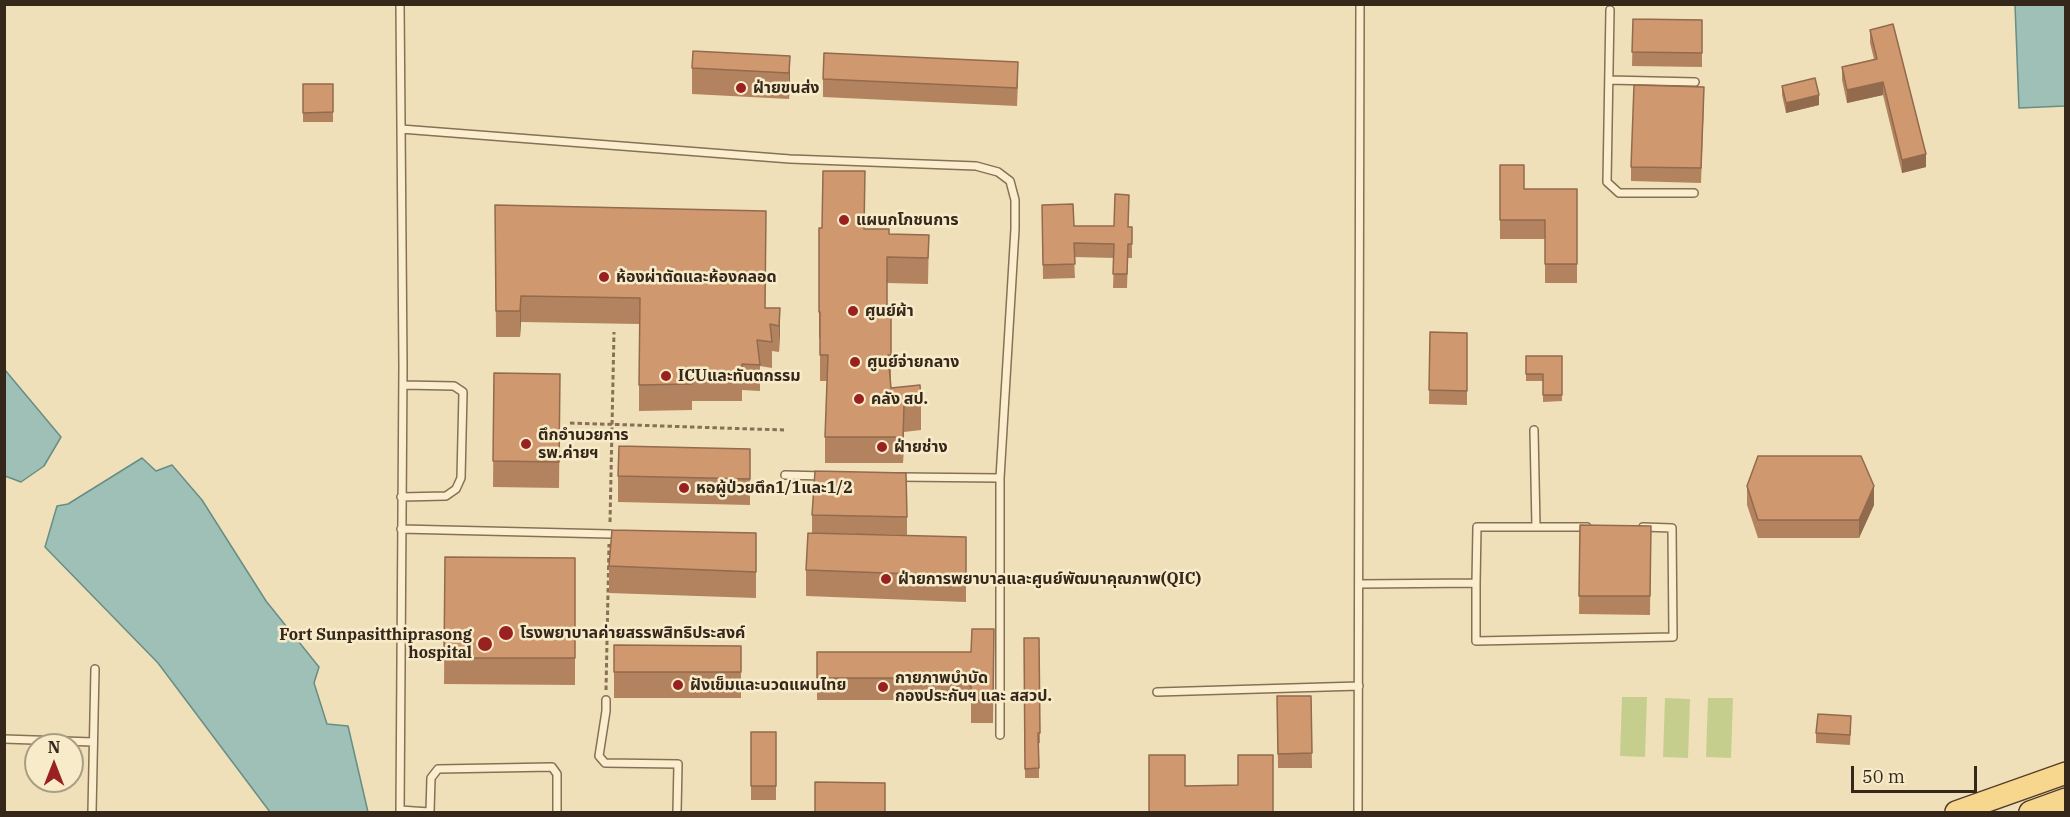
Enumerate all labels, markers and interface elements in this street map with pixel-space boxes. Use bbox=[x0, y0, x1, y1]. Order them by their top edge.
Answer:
place label: ฝ่ายขนส่ง bbox=[753, 78, 819, 98]
marker: ฝ่ายขนส่ง bbox=[734, 81, 748, 95]
place label: แผนกโภชนการ bbox=[856, 210, 958, 230]
marker: แผนกโภชนการ bbox=[837, 213, 851, 227]
place label: ห้องผ่าตัดและห้องคลอด bbox=[616, 267, 777, 287]
marker: ห้องผ่าตัดและห้องคลอด bbox=[597, 270, 611, 284]
place label: ศูนย์ผ้า bbox=[865, 301, 914, 321]
marker: ศูนย์ผ้า bbox=[846, 304, 860, 318]
place label: ศูนย์จ่ายกลาง bbox=[867, 352, 959, 372]
marker: ศูนย์จ่ายกลาง bbox=[848, 355, 862, 369]
place label: ICUและทันตกรรม bbox=[678, 366, 801, 386]
marker: ICUและทันตกรรม bbox=[659, 369, 673, 383]
place label: คลัง สป. bbox=[871, 389, 928, 409]
marker: คลัง สป. bbox=[852, 392, 866, 406]
place label: ตึกอำนวยการ รพ.ค่ายฯ bbox=[538, 425, 629, 463]
marker: ตึกอำนวยการ รพ.ค่ายฯ bbox=[519, 437, 533, 451]
place label: ฝ่ายช่าง bbox=[894, 437, 948, 457]
marker: ฝ่ายช่าง bbox=[875, 440, 889, 454]
place label: หอผู้ป่วยตึก1/1และ1/2 bbox=[696, 478, 853, 498]
marker: หอผู้ป่วยตึก1/1และ1/2 bbox=[677, 481, 691, 495]
place label: ฝ่ายการพยาบาลและศูนย์พัฒนาคุณภาพ(QIC) bbox=[898, 569, 1201, 589]
marker: ฝ่ายการพยาบาลและศูนย์พัฒนาคุณภาพ(QIC) bbox=[879, 572, 893, 586]
place label: โรงพยาบาลค่ายสรรพสิทธิประสงค์ bbox=[520, 623, 745, 643]
marker: โรงพยาบาลค่ายสรรพสิทธิประสงค์ bbox=[497, 624, 515, 642]
place label: Fort Sunpasitthiprasong hospital bbox=[279, 625, 472, 663]
marker: Fort Sunpasitthiprasong hospital bbox=[476, 635, 494, 653]
place label: กายภาพบำบัด กองประกันฯ และ สสวป. bbox=[895, 668, 1052, 706]
place label: ฝังเข็มและนวดแผนไทย bbox=[690, 675, 846, 695]
marker: ฝังเข็มและนวดแผนไทย bbox=[671, 678, 685, 692]
marker: กายภาพบำบัด กองประกันฯ และ สสวป. bbox=[876, 680, 890, 694]
north arrow bbox=[24, 733, 84, 793]
text: N bbox=[48, 737, 60, 757]
scale bar bbox=[1854, 754, 1980, 792]
text: 50 m bbox=[1862, 765, 1905, 788]

